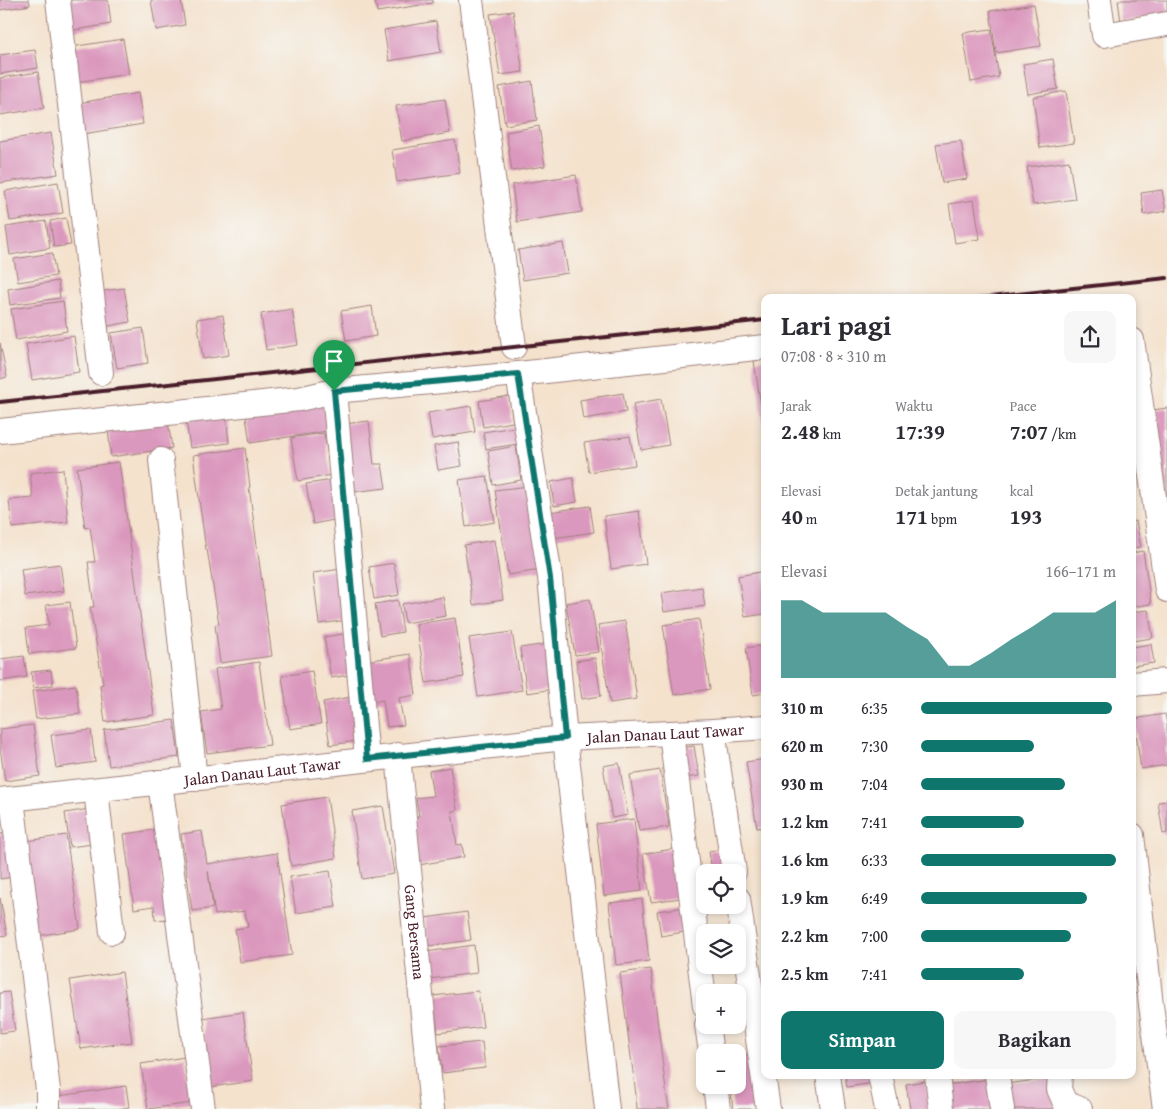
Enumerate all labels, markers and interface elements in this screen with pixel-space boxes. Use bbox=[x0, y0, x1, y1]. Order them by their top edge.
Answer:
text: Lari pagi bbox=[781, 304, 891, 345]
button: share bbox=[1064, 311, 1116, 363]
pin bbox=[313, 340, 355, 391]
text: 07:08 · 8 × 310 m bbox=[781, 344, 886, 368]
icon: arrive bbox=[320, 347, 348, 375]
text: Jarak bbox=[781, 396, 811, 416]
text: Waktu bbox=[895, 396, 933, 416]
text: Pace bbox=[1010, 396, 1037, 416]
text: 2.48 bbox=[781, 416, 820, 447]
text: 17:39 bbox=[895, 416, 945, 447]
text: 7:07 bbox=[1010, 416, 1048, 447]
text: km bbox=[820, 424, 841, 444]
text: /km bbox=[1048, 424, 1076, 444]
text: Elevasi bbox=[781, 481, 821, 501]
text: Detak jantung bbox=[895, 481, 978, 501]
text: kcal bbox=[1010, 481, 1034, 501]
text: 40 bbox=[781, 501, 803, 532]
text: 171 bbox=[895, 501, 928, 532]
text: 193 bbox=[1010, 501, 1042, 532]
text: m bbox=[803, 509, 817, 529]
text: bpm bbox=[928, 509, 957, 529]
text: Elevasi bbox=[781, 559, 827, 583]
text: 166–171 m bbox=[1046, 559, 1116, 583]
text: 310 m bbox=[781, 696, 823, 720]
text: 6:35 bbox=[861, 696, 888, 720]
street label: Jalan Danau Laut Tawar bbox=[584, 717, 745, 749]
text: 620 m bbox=[781, 734, 823, 758]
text: 7:30 bbox=[861, 734, 888, 758]
street label: Jalan Danau Laut Tawar bbox=[181, 751, 342, 792]
text: 930 m bbox=[781, 772, 823, 796]
text: 7:04 bbox=[861, 772, 888, 796]
text: 1.2 km bbox=[781, 810, 828, 834]
text: 7:41 bbox=[861, 810, 888, 834]
text: 1.6 km bbox=[781, 848, 828, 872]
text: 6:33 bbox=[861, 848, 888, 872]
map controls bbox=[696, 864, 746, 1094]
button: locate bbox=[696, 864, 746, 914]
street label: Gang Bersama bbox=[399, 884, 432, 981]
text: 1.9 km bbox=[781, 886, 828, 910]
text: 6:49 bbox=[861, 886, 888, 910]
button: layers bbox=[696, 924, 746, 974]
text: 2.2 km bbox=[781, 924, 828, 948]
text: 7:00 bbox=[861, 924, 888, 948]
text: 2.5 km bbox=[781, 962, 828, 986]
text: 7:41 bbox=[861, 962, 888, 986]
button: + bbox=[696, 984, 746, 1034]
button: Simpan bbox=[781, 1011, 944, 1069]
button: Bagikan bbox=[954, 1011, 1116, 1069]
button: − bbox=[696, 1044, 746, 1094]

